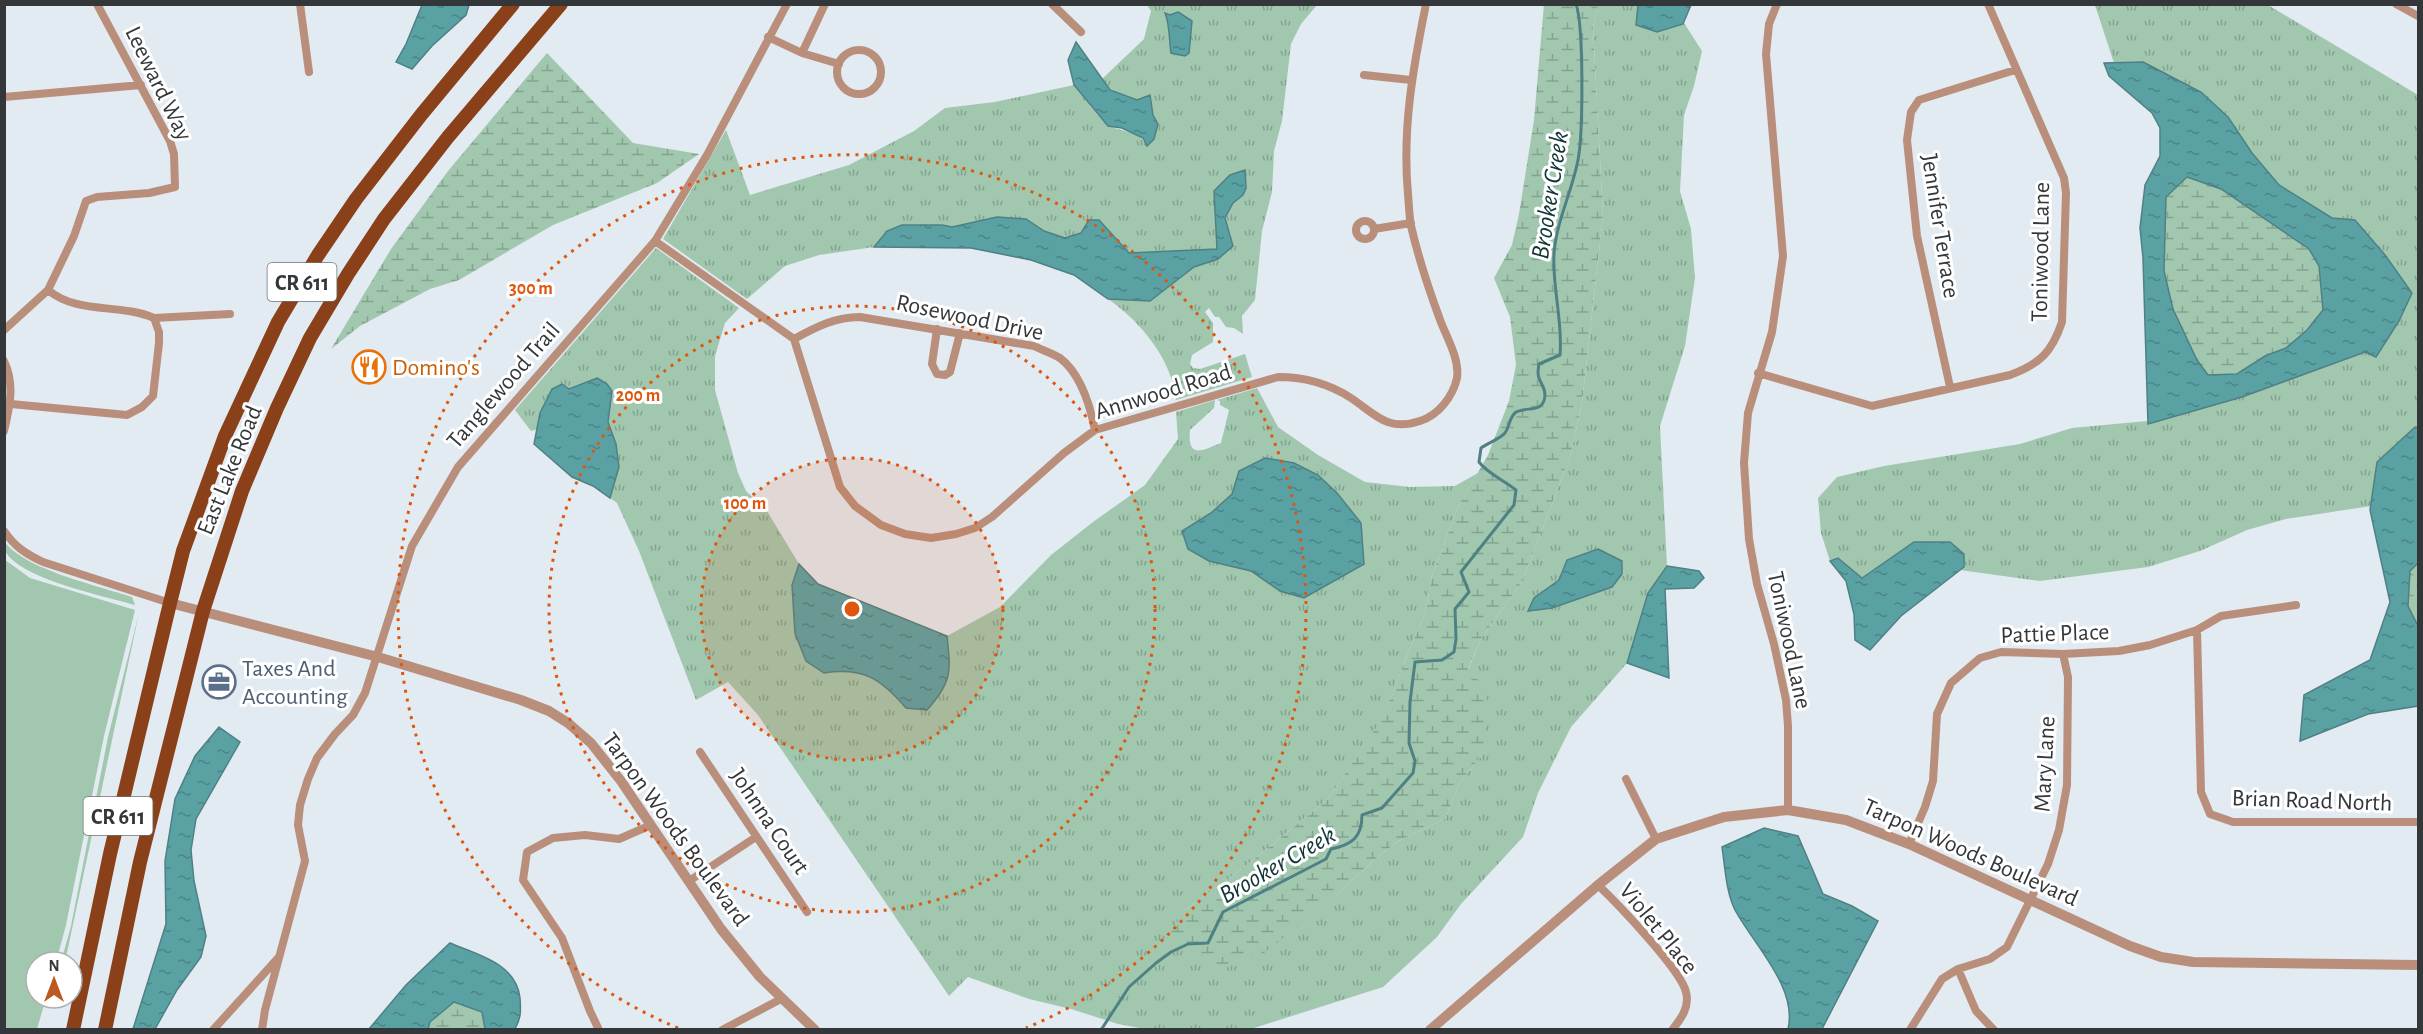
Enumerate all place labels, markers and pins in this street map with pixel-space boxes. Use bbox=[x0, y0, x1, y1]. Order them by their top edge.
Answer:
restaurant icon: Domino's bbox=[351, 349, 387, 385]
place label: Domino's bbox=[392, 356, 480, 380]
centre of rings bbox=[842, 599, 862, 619]
place label: Taxes And Accounting bbox=[242, 657, 348, 709]
office icon: Taxes And Accounting bbox=[201, 664, 237, 700]

